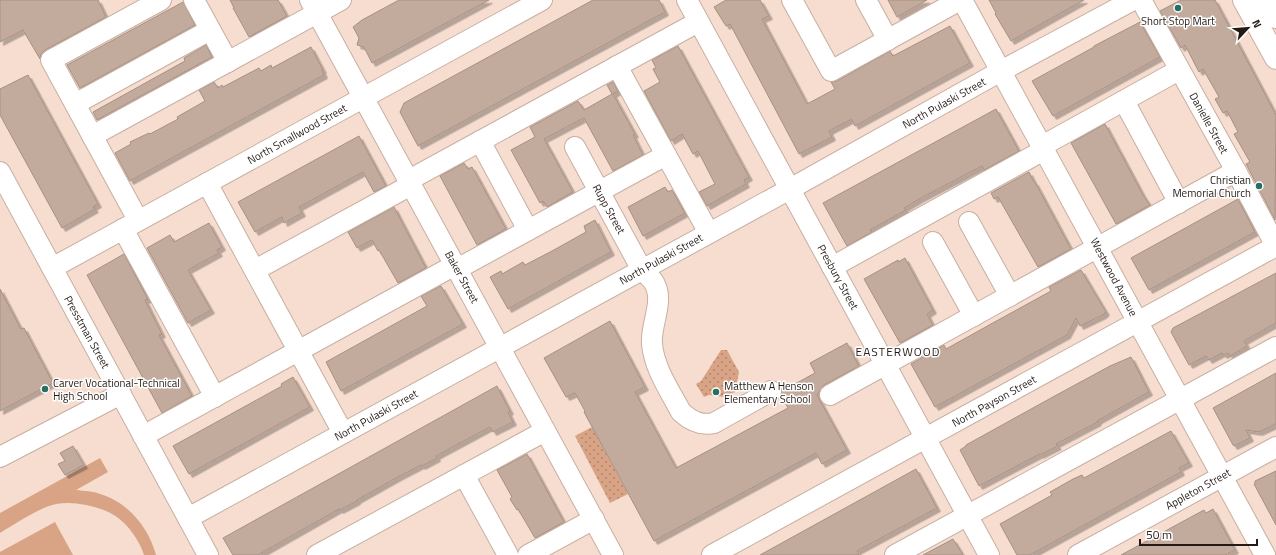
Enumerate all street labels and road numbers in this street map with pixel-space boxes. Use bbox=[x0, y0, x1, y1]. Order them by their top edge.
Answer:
street label: North Pulaski Street bbox=[899, 73, 989, 133]
street label: Danielle Street bbox=[1186, 89, 1233, 157]
street label: North Smallwood Street bbox=[244, 100, 350, 168]
street label: Rupp Street bbox=[589, 181, 629, 237]
street label: North Pulaski Street bbox=[616, 229, 706, 289]
street label: Westwood Avenue bbox=[1087, 235, 1142, 319]
street label: Presbury Street bbox=[813, 241, 863, 313]
street label: Baker Street bbox=[441, 248, 483, 306]
street label: Presstman Street bbox=[60, 293, 114, 372]
street label: North Payson Street bbox=[949, 371, 1039, 431]
street label: North Pulaski Street bbox=[331, 385, 421, 445]
street label: Appleton Street bbox=[1162, 464, 1234, 514]

